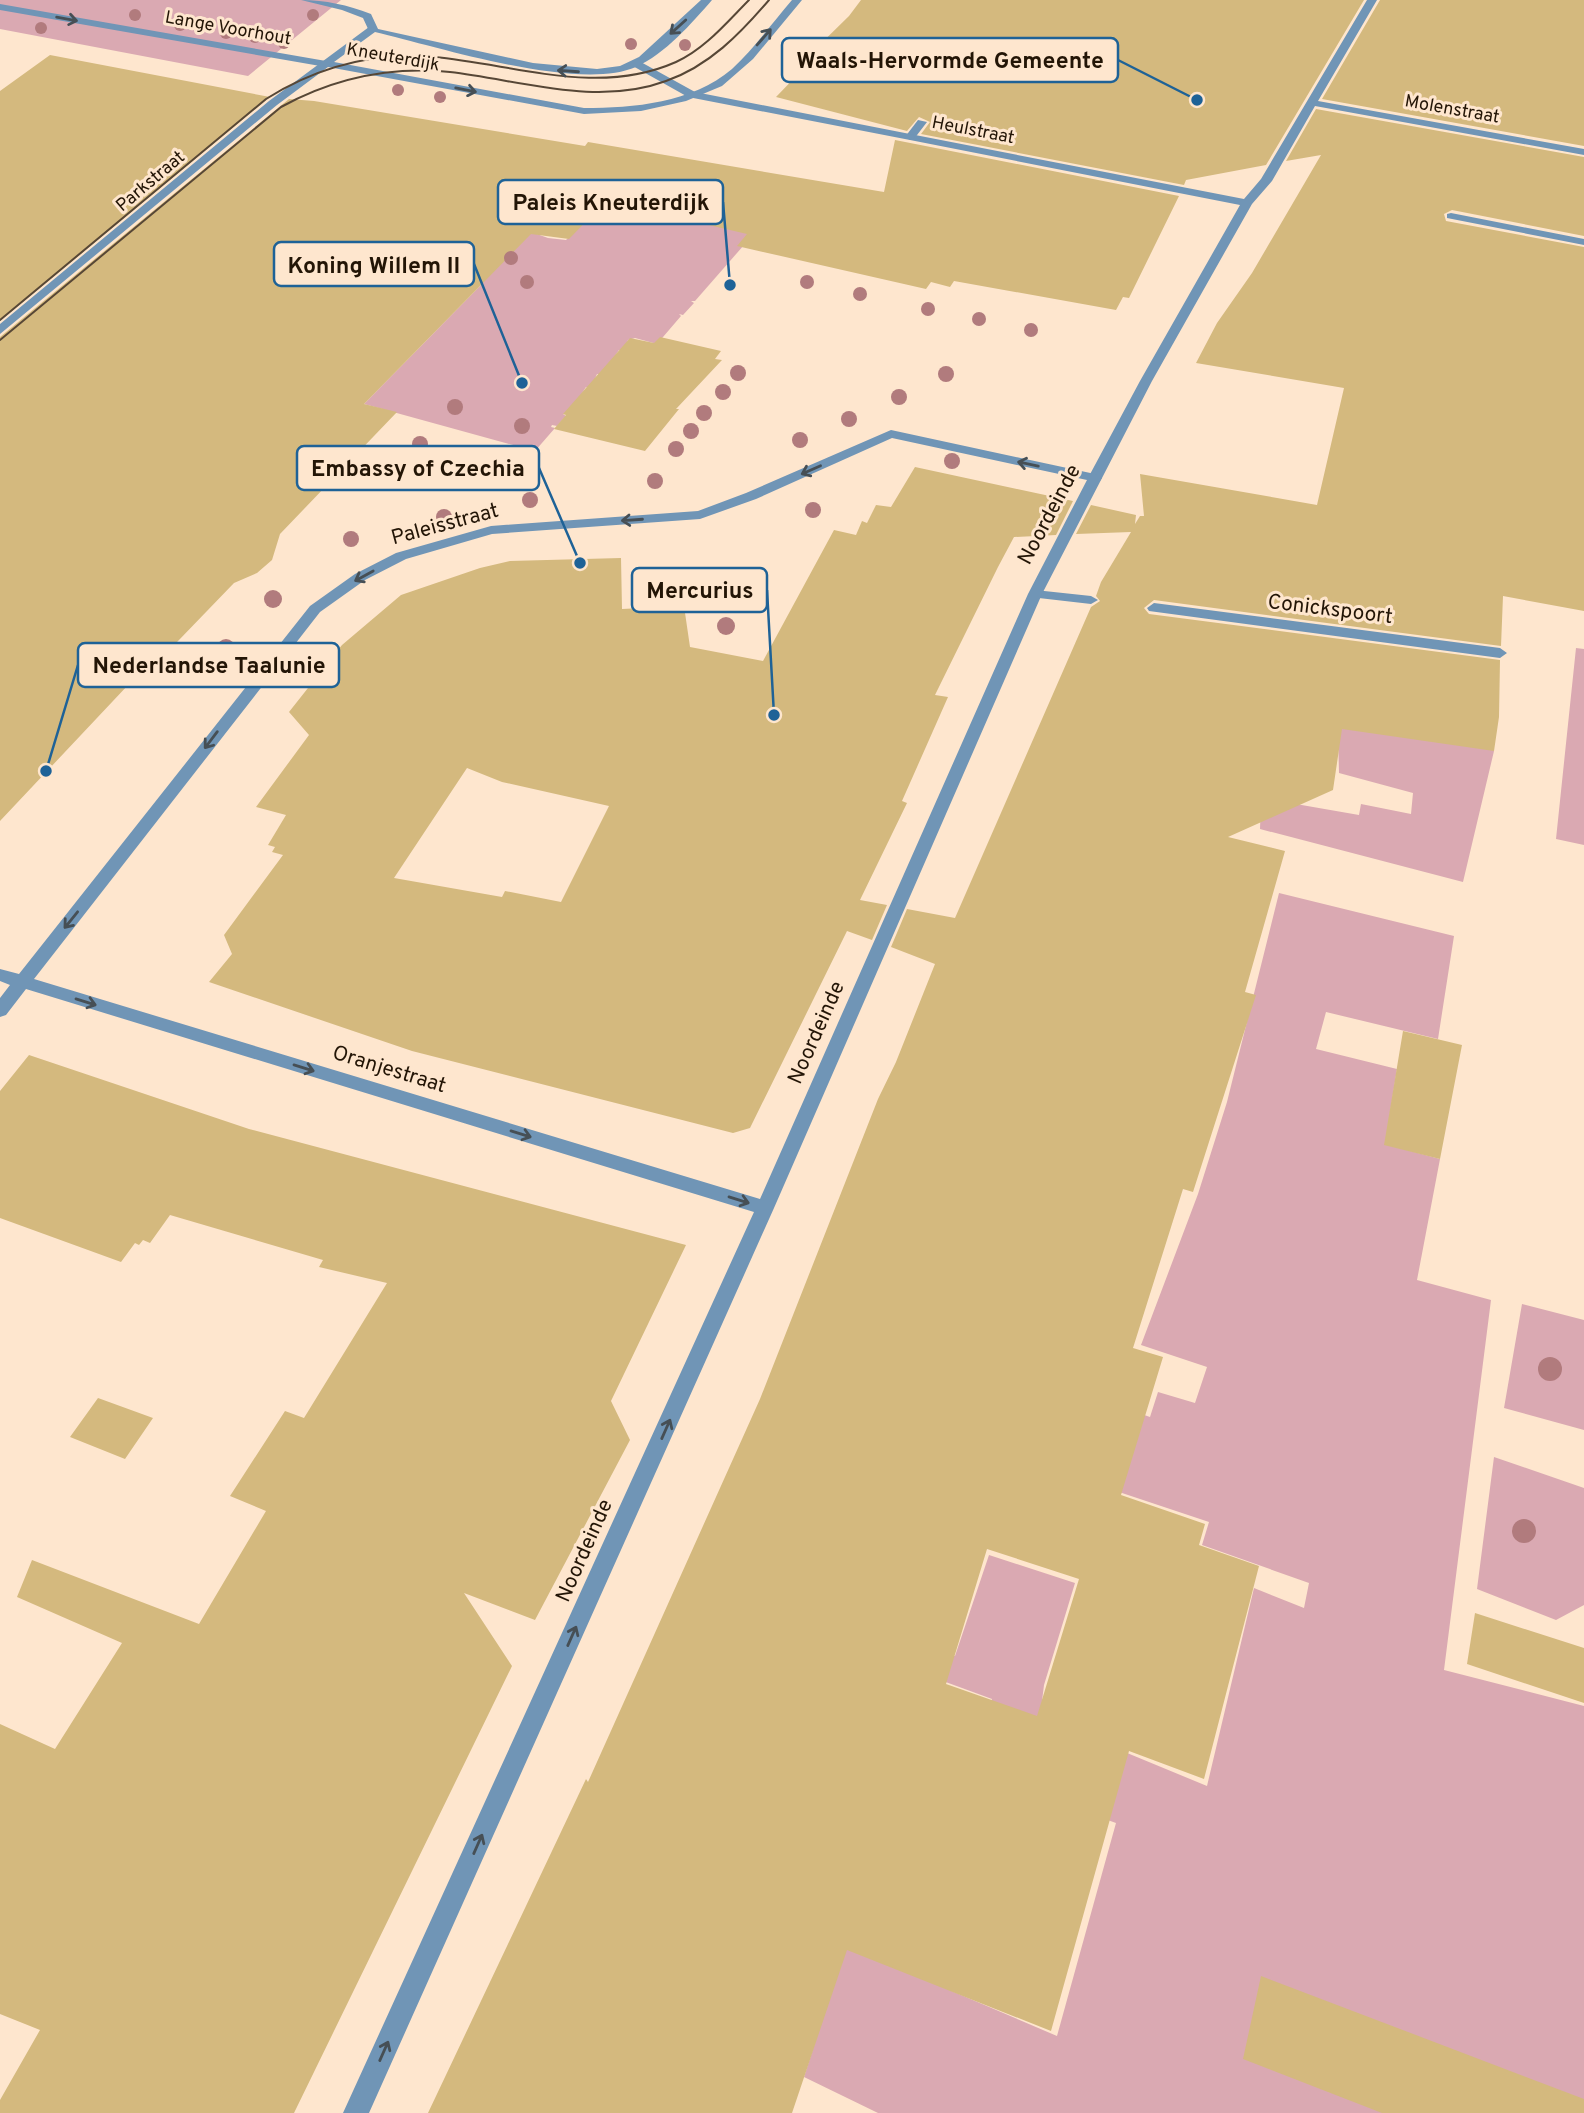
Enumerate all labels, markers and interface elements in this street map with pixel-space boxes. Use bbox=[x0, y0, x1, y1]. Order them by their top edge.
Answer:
street label: Lange Voorhout bbox=[163, 7, 293, 51]
one-way arrow bbox=[55, 13, 78, 26]
one-way arrow bbox=[669, 19, 687, 35]
one-way arrow bbox=[756, 28, 772, 46]
street label: Kneuterdijk bbox=[344, 38, 442, 78]
callout: Waals-Hervormde Gemeente bbox=[782, 38, 1118, 82]
text: Waals-Hervormde Gemeente bbox=[796, 48, 1104, 77]
one-way arrow bbox=[557, 64, 580, 77]
one-way arrow bbox=[454, 83, 477, 97]
street label: Molenstraat bbox=[1403, 90, 1501, 130]
street label: Heulstraat bbox=[930, 112, 1016, 150]
street label: Parkstraat bbox=[112, 146, 190, 218]
callout: Paleis Kneuterdijk bbox=[498, 180, 723, 224]
text: Paleis Kneuterdijk bbox=[512, 190, 710, 219]
callout: Koning Willem II bbox=[274, 242, 474, 286]
text: Koning Willem II bbox=[288, 253, 460, 282]
callout: Embassy of Czechia bbox=[297, 446, 539, 490]
text: Embassy of Czechia bbox=[311, 456, 525, 485]
one-way arrow bbox=[1017, 456, 1040, 470]
street label: Noordeinde bbox=[1012, 460, 1088, 570]
one-way arrow bbox=[801, 464, 823, 477]
street label: Paleisstraat bbox=[388, 498, 502, 552]
one-way arrow bbox=[621, 514, 644, 527]
callout: Mercurius bbox=[632, 568, 767, 612]
one-way arrow bbox=[355, 569, 375, 583]
text: Mercurius bbox=[646, 578, 754, 607]
street label: Conickspoort bbox=[1266, 589, 1394, 631]
callout: Nederlandse Taalunie bbox=[78, 643, 339, 687]
text: Nederlandse Taalunie bbox=[93, 653, 326, 682]
one-way arrow bbox=[203, 730, 218, 749]
one-way arrow bbox=[63, 910, 78, 928]
street label: Noordeinde bbox=[782, 977, 852, 1089]
one-way arrow bbox=[75, 996, 97, 1009]
street label: Oranjestraat bbox=[329, 1040, 449, 1100]
one-way arrow bbox=[293, 1062, 315, 1075]
one-way arrow bbox=[510, 1128, 532, 1141]
one-way arrow bbox=[728, 1194, 750, 1207]
one-way arrow bbox=[660, 1419, 673, 1440]
street label: Noordeinde bbox=[550, 1495, 620, 1607]
one-way arrow bbox=[566, 1626, 579, 1647]
one-way arrow bbox=[472, 1833, 485, 1855]
one-way arrow bbox=[378, 2041, 391, 2062]

